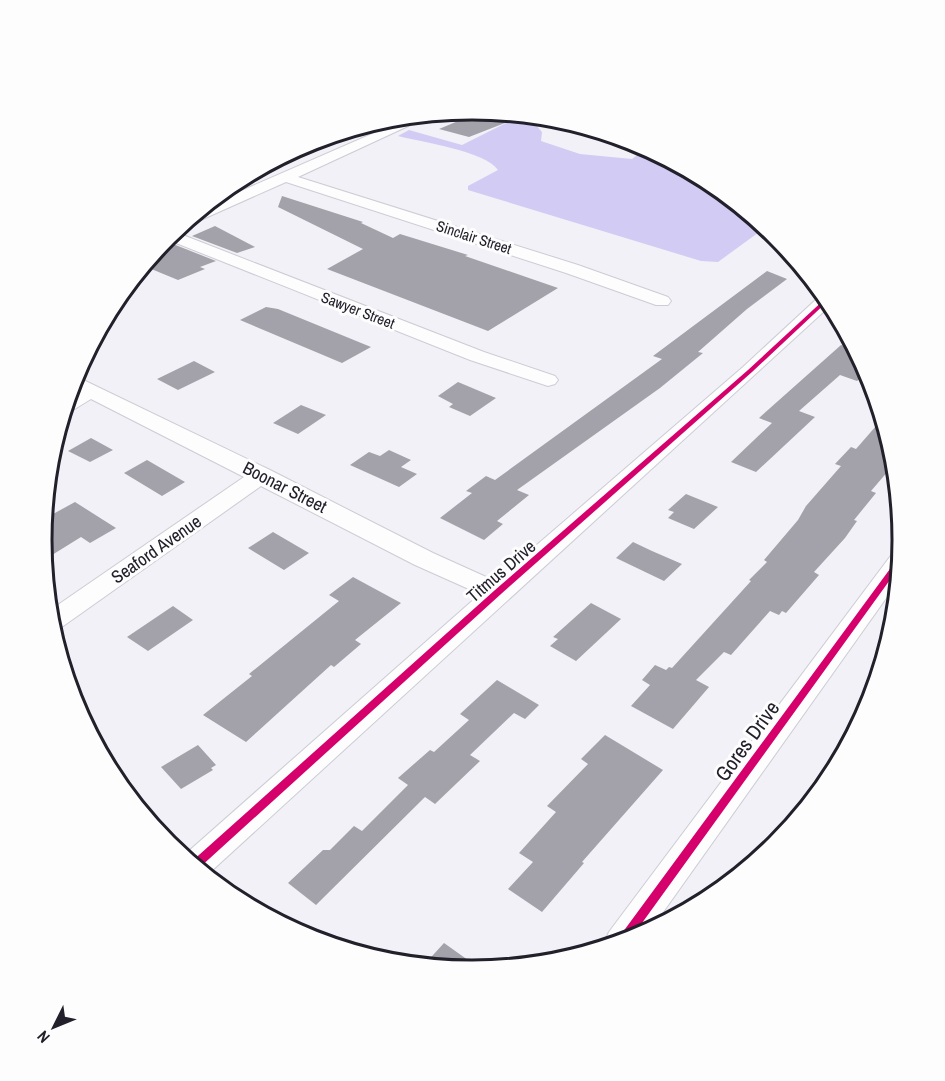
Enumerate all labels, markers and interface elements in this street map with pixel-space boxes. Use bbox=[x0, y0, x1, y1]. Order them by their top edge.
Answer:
street label: Sinclair Street bbox=[434, 215, 515, 259]
street label: Sawyer Street bbox=[318, 286, 398, 334]
street label: Boonar Street bbox=[239, 455, 331, 519]
street label: Seaford Avenue bbox=[106, 509, 206, 589]
street label: Titmus Drive bbox=[461, 534, 541, 608]
street label: Gores Drive bbox=[708, 695, 786, 787]
north arrow bbox=[24, 997, 84, 1057]
text: N bbox=[32, 1026, 54, 1048]

